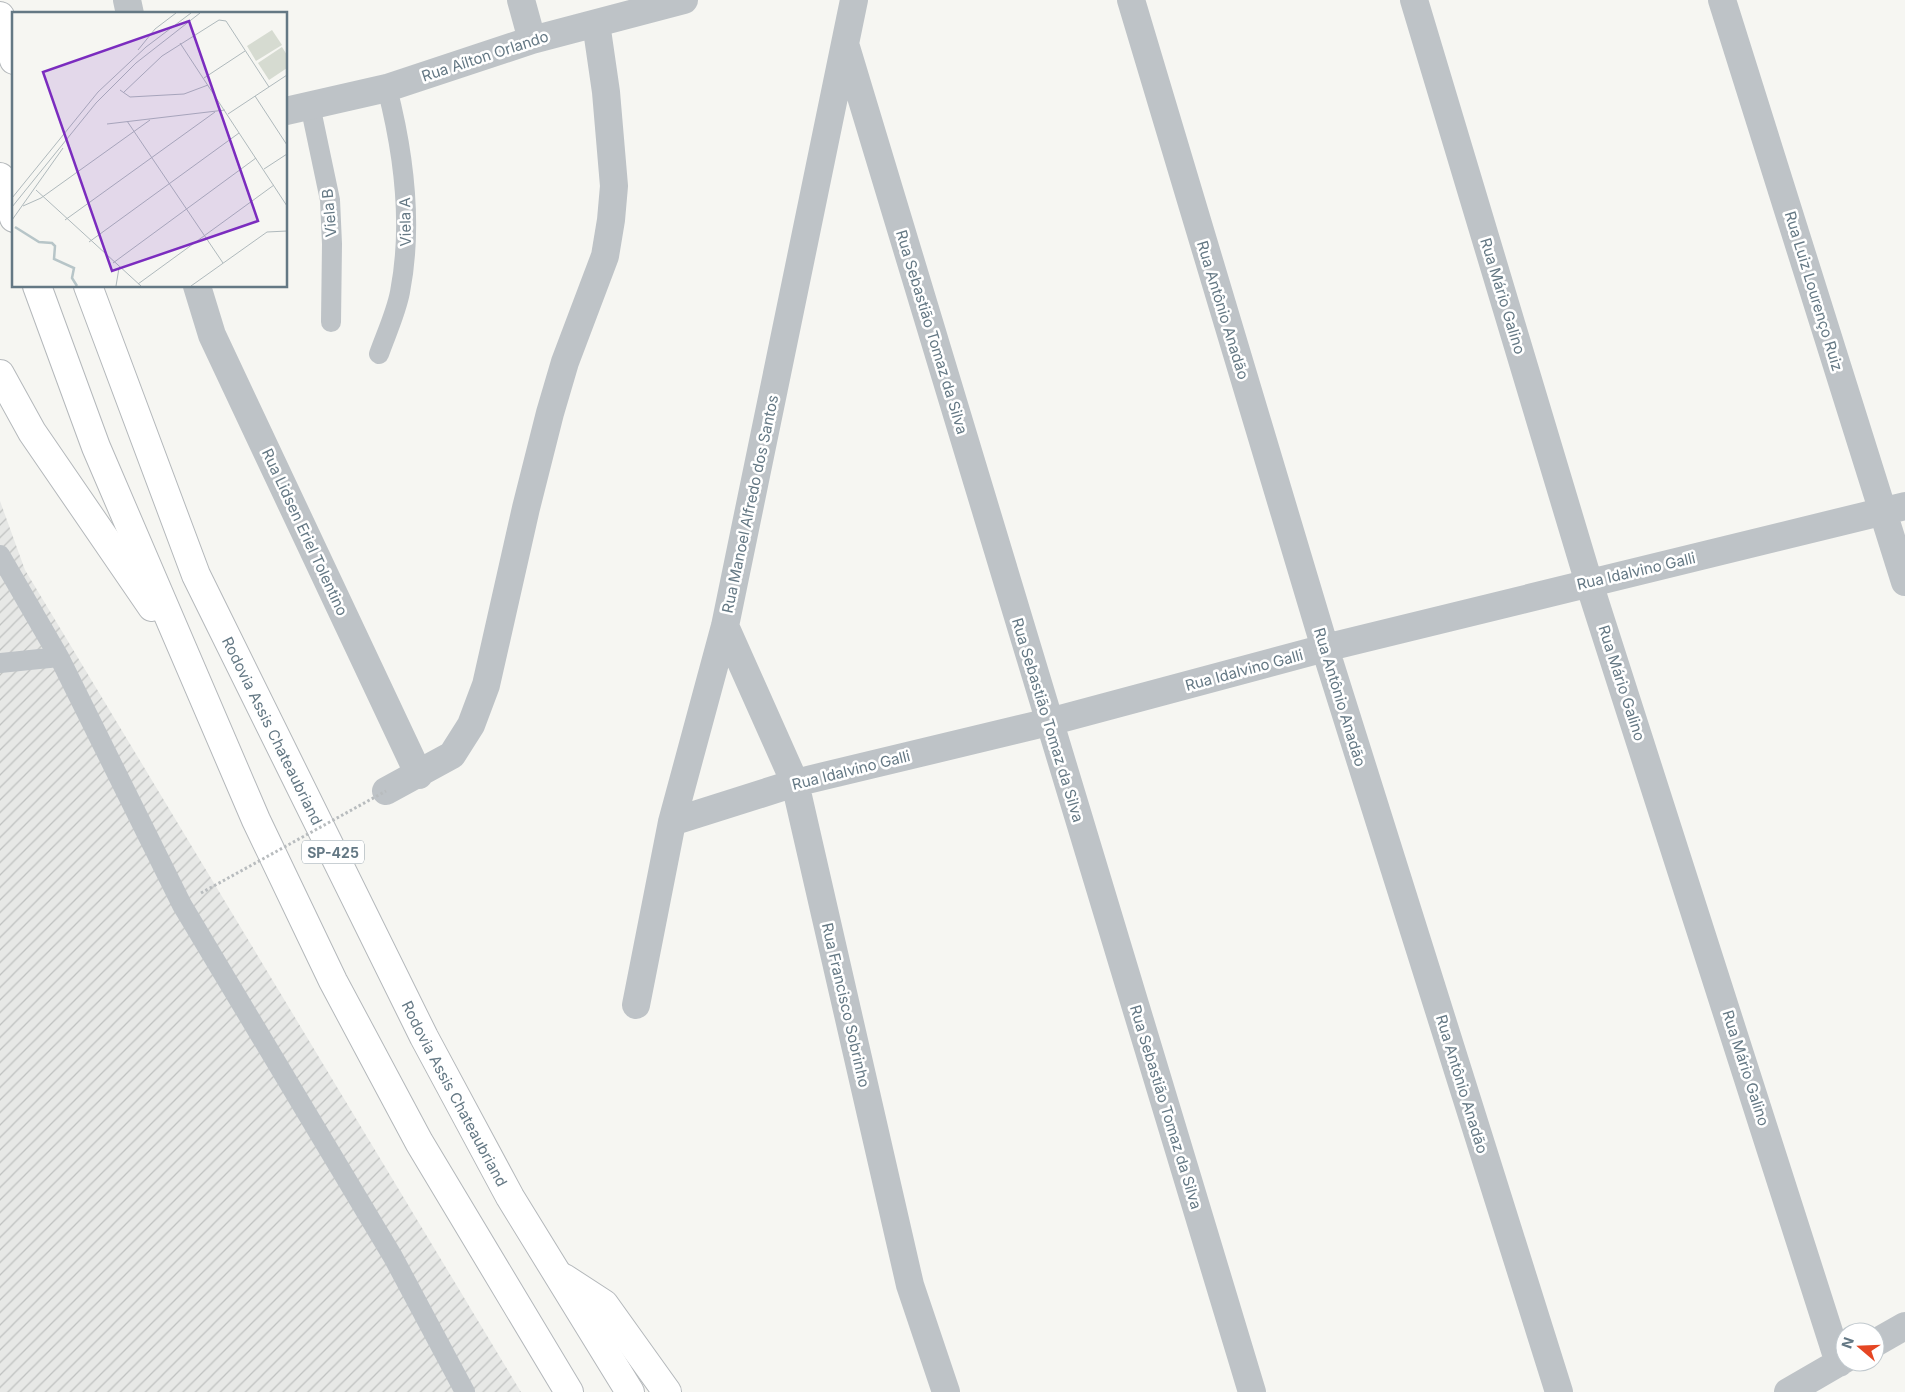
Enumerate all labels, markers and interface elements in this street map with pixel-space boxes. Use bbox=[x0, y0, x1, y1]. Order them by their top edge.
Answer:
inset map bbox=[12, 12, 288, 288]
street label: Rua Aílton Orlando bbox=[419, 27, 551, 85]
street label: Viela B bbox=[317, 188, 341, 238]
street label: Viela A bbox=[395, 197, 415, 247]
street label: Rua Luiz Lourenço Ruiz bbox=[1781, 209, 1847, 373]
street label: Rua Sebastião Tomaz da Silva bbox=[892, 228, 972, 436]
street label: Rua Mário Galino bbox=[1476, 236, 1530, 356]
street label: Rua Antônio Anadão bbox=[1193, 238, 1253, 382]
street label: Rua Manoel Alfredo dos Santos bbox=[718, 393, 782, 615]
street label: Rua Lidsen Eriel Tolentino bbox=[258, 445, 352, 619]
street label: Rua Idalvino Galli bbox=[1575, 548, 1697, 594]
street label: Rua Sebastião Tomaz da Silva bbox=[1008, 616, 1088, 824]
street label: Rua Mário Galino bbox=[1594, 623, 1650, 743]
street label: Rua Antônio Anadão bbox=[1310, 625, 1370, 769]
street label: Rodovia Assis Chateaubriand bbox=[218, 633, 327, 828]
street label: Rua Idalvino Galli bbox=[1183, 645, 1305, 695]
street label: Rua Idalvino Galli bbox=[790, 746, 912, 794]
road number: SP-425 bbox=[302, 840, 364, 864]
street label: Rua Francisco Sobrinho bbox=[818, 921, 874, 1089]
street label: Rodovia Assis Chateaubriand bbox=[398, 997, 512, 1190]
street label: Rua Sebastião Tomaz da Silva bbox=[1126, 1003, 1206, 1211]
street label: Rua Mário Galino bbox=[1718, 1008, 1774, 1128]
street label: Rua Antônio Anadão bbox=[1432, 1012, 1492, 1156]
north arrow bbox=[1835, 1322, 1885, 1372]
text: N bbox=[1837, 1335, 1857, 1350]

